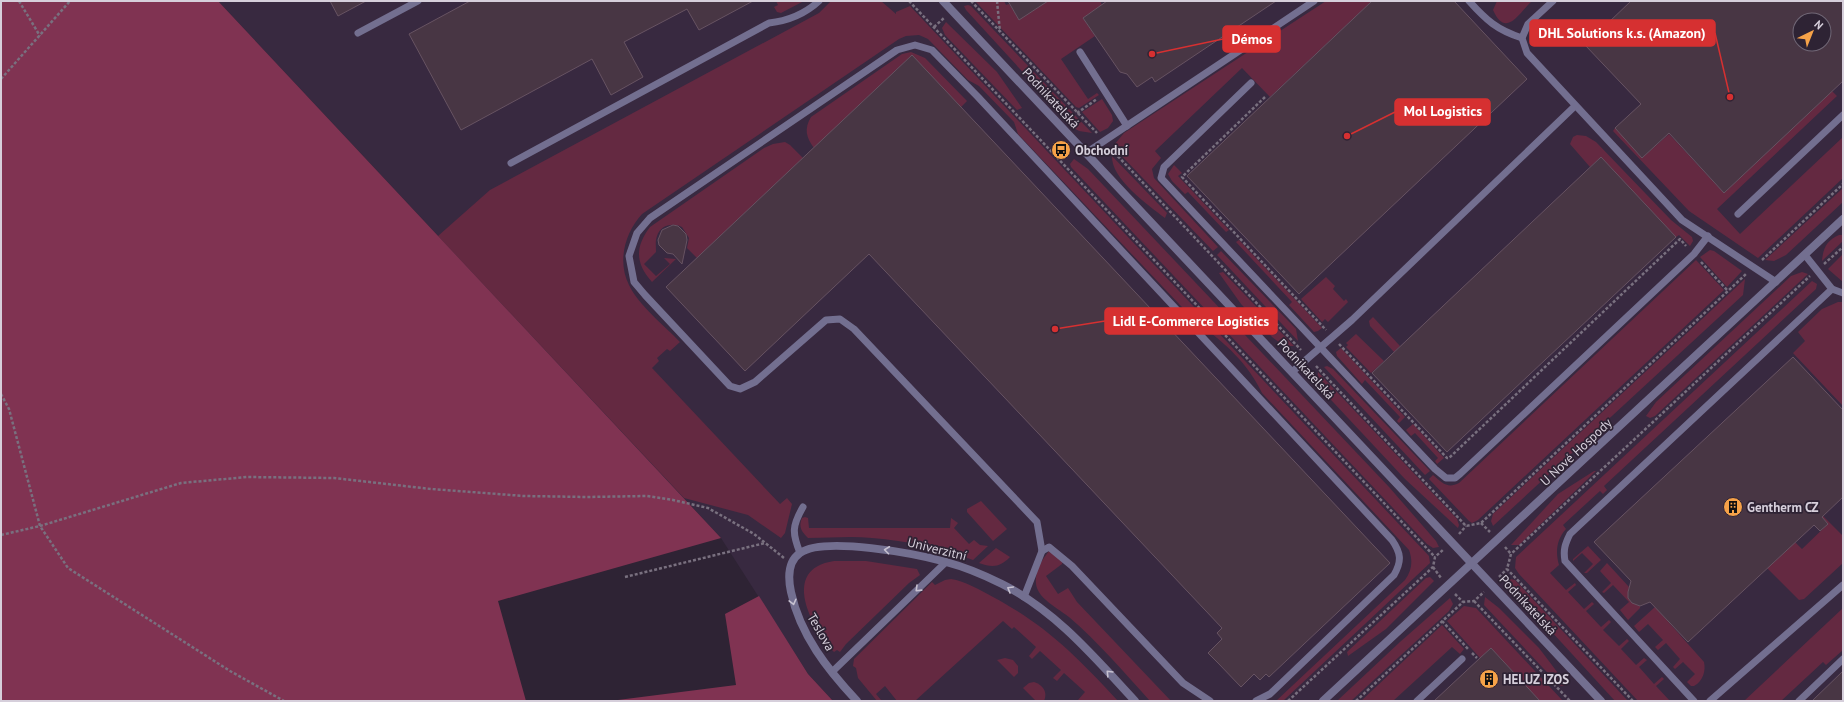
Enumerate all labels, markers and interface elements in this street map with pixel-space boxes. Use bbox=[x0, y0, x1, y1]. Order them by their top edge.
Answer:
north arrow bbox=[1792, 12, 1832, 52]
text: N bbox=[1811, 17, 1826, 32]
callout: DHL Solutions k.s. (Amazon) bbox=[1530, 20, 1715, 46]
text: DHL Solutions k.s. (Amazon) bbox=[1538, 24, 1706, 42]
callout: Démos bbox=[1223, 26, 1280, 52]
text: Démos bbox=[1232, 30, 1273, 48]
street label: Podnikatelská bbox=[1019, 64, 1083, 132]
callout: Mol Logistics bbox=[1395, 99, 1490, 125]
text: Mol Logistics bbox=[1404, 102, 1482, 120]
bus stop icon: Obchodní bbox=[1050, 139, 1072, 161]
place label: Obchodní bbox=[1075, 142, 1128, 159]
callout: Lidl E-Commerce Logistics bbox=[1105, 308, 1277, 334]
text: Lidl E-Commerce Logistics bbox=[1113, 312, 1269, 330]
street label: Podnikatelská bbox=[1274, 335, 1338, 403]
street label: U Nové Hospody bbox=[1537, 414, 1615, 490]
building icon: Gentherm CZ bbox=[1722, 496, 1744, 518]
place label: Gentherm CZ bbox=[1747, 499, 1819, 516]
street label: Univerzitní bbox=[906, 533, 969, 565]
one-way arrow bbox=[884, 546, 890, 555]
street label: Podnikatelská bbox=[1496, 571, 1560, 639]
one-way arrow bbox=[915, 584, 923, 592]
one-way arrow bbox=[1007, 586, 1014, 593]
one-way arrow bbox=[789, 598, 797, 605]
street label: Teslova bbox=[803, 610, 839, 654]
building icon: HELUZ IZOS bbox=[1478, 668, 1500, 690]
one-way arrow bbox=[1106, 670, 1113, 678]
place label: HELUZ IZOS bbox=[1503, 671, 1569, 688]

